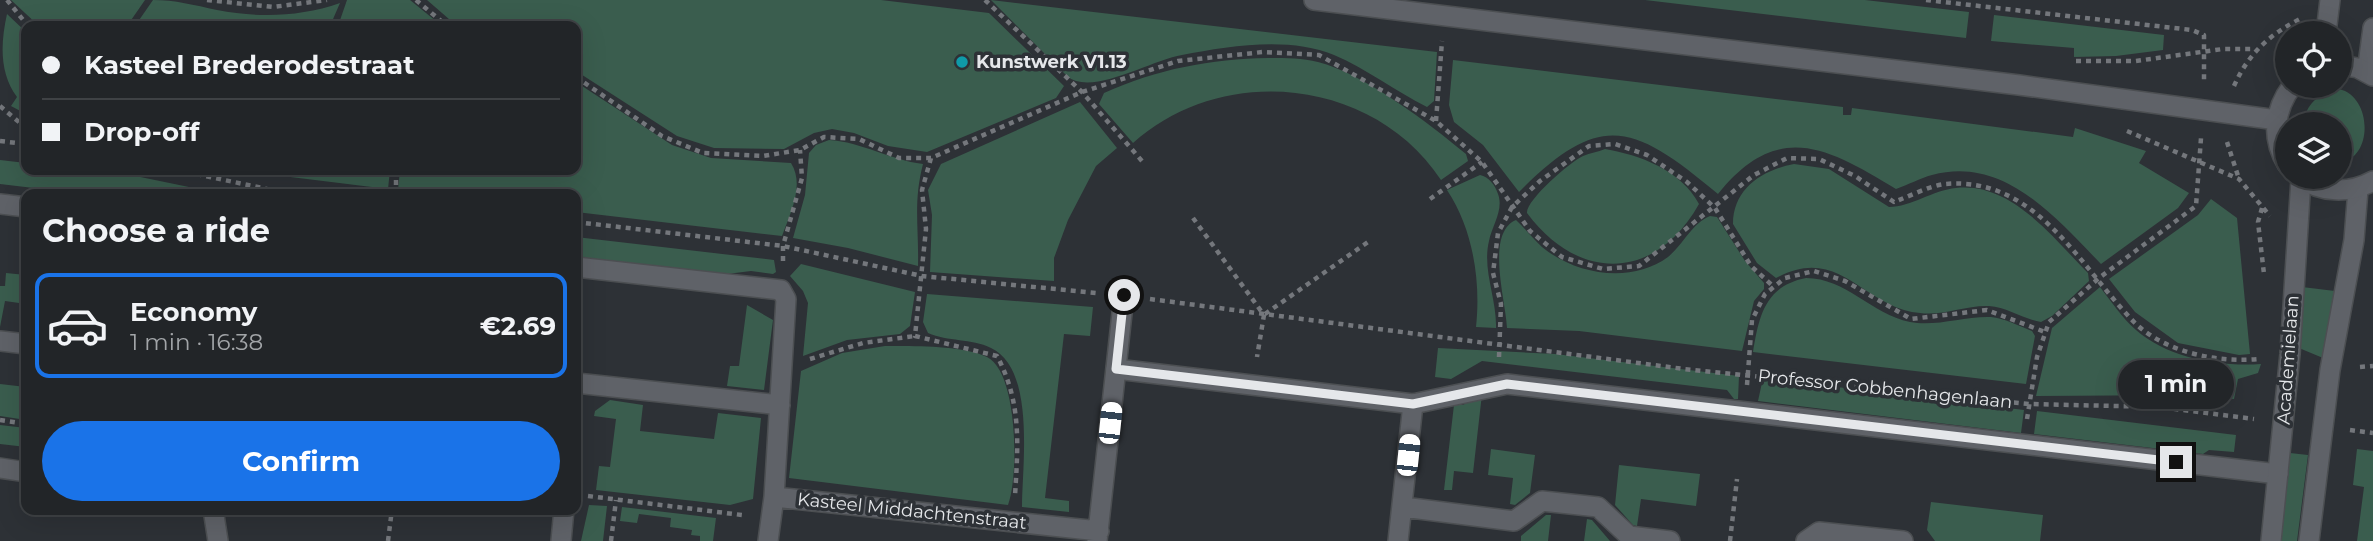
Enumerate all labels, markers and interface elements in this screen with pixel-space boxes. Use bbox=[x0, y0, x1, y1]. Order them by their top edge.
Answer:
map controls bbox=[2275, 21, 2352, 189]
button: locate bbox=[2275, 21, 2352, 98]
text: Kasteel Brederodestraat bbox=[84, 49, 414, 81]
place label: Kunstwerk V1.13 bbox=[976, 51, 1127, 73]
marker: Kunstwerk V1.13 bbox=[954, 54, 970, 70]
button: layers bbox=[2275, 112, 2352, 189]
text: Drop-off bbox=[84, 116, 199, 148]
text: Choose a ride bbox=[42, 211, 270, 250]
route start bbox=[1108, 279, 1140, 311]
icon: car bbox=[46, 294, 109, 357]
street label: Academielaan bbox=[2273, 295, 2303, 425]
text: Economy bbox=[130, 296, 257, 328]
text: €2.69 bbox=[480, 310, 556, 342]
text: 1 min · 16:38 bbox=[130, 328, 263, 356]
callout: 1 min bbox=[2118, 360, 2234, 410]
street label: Professor Cobbenhagenlaan bbox=[1757, 365, 2013, 413]
text: 1 min bbox=[2145, 370, 2207, 398]
car bbox=[1098, 401, 1123, 445]
button: Confirm bbox=[42, 421, 560, 501]
car bbox=[1396, 433, 1421, 477]
route end bbox=[2160, 446, 2192, 478]
street label: Kasteel Middachtenstraat bbox=[796, 488, 1028, 534]

